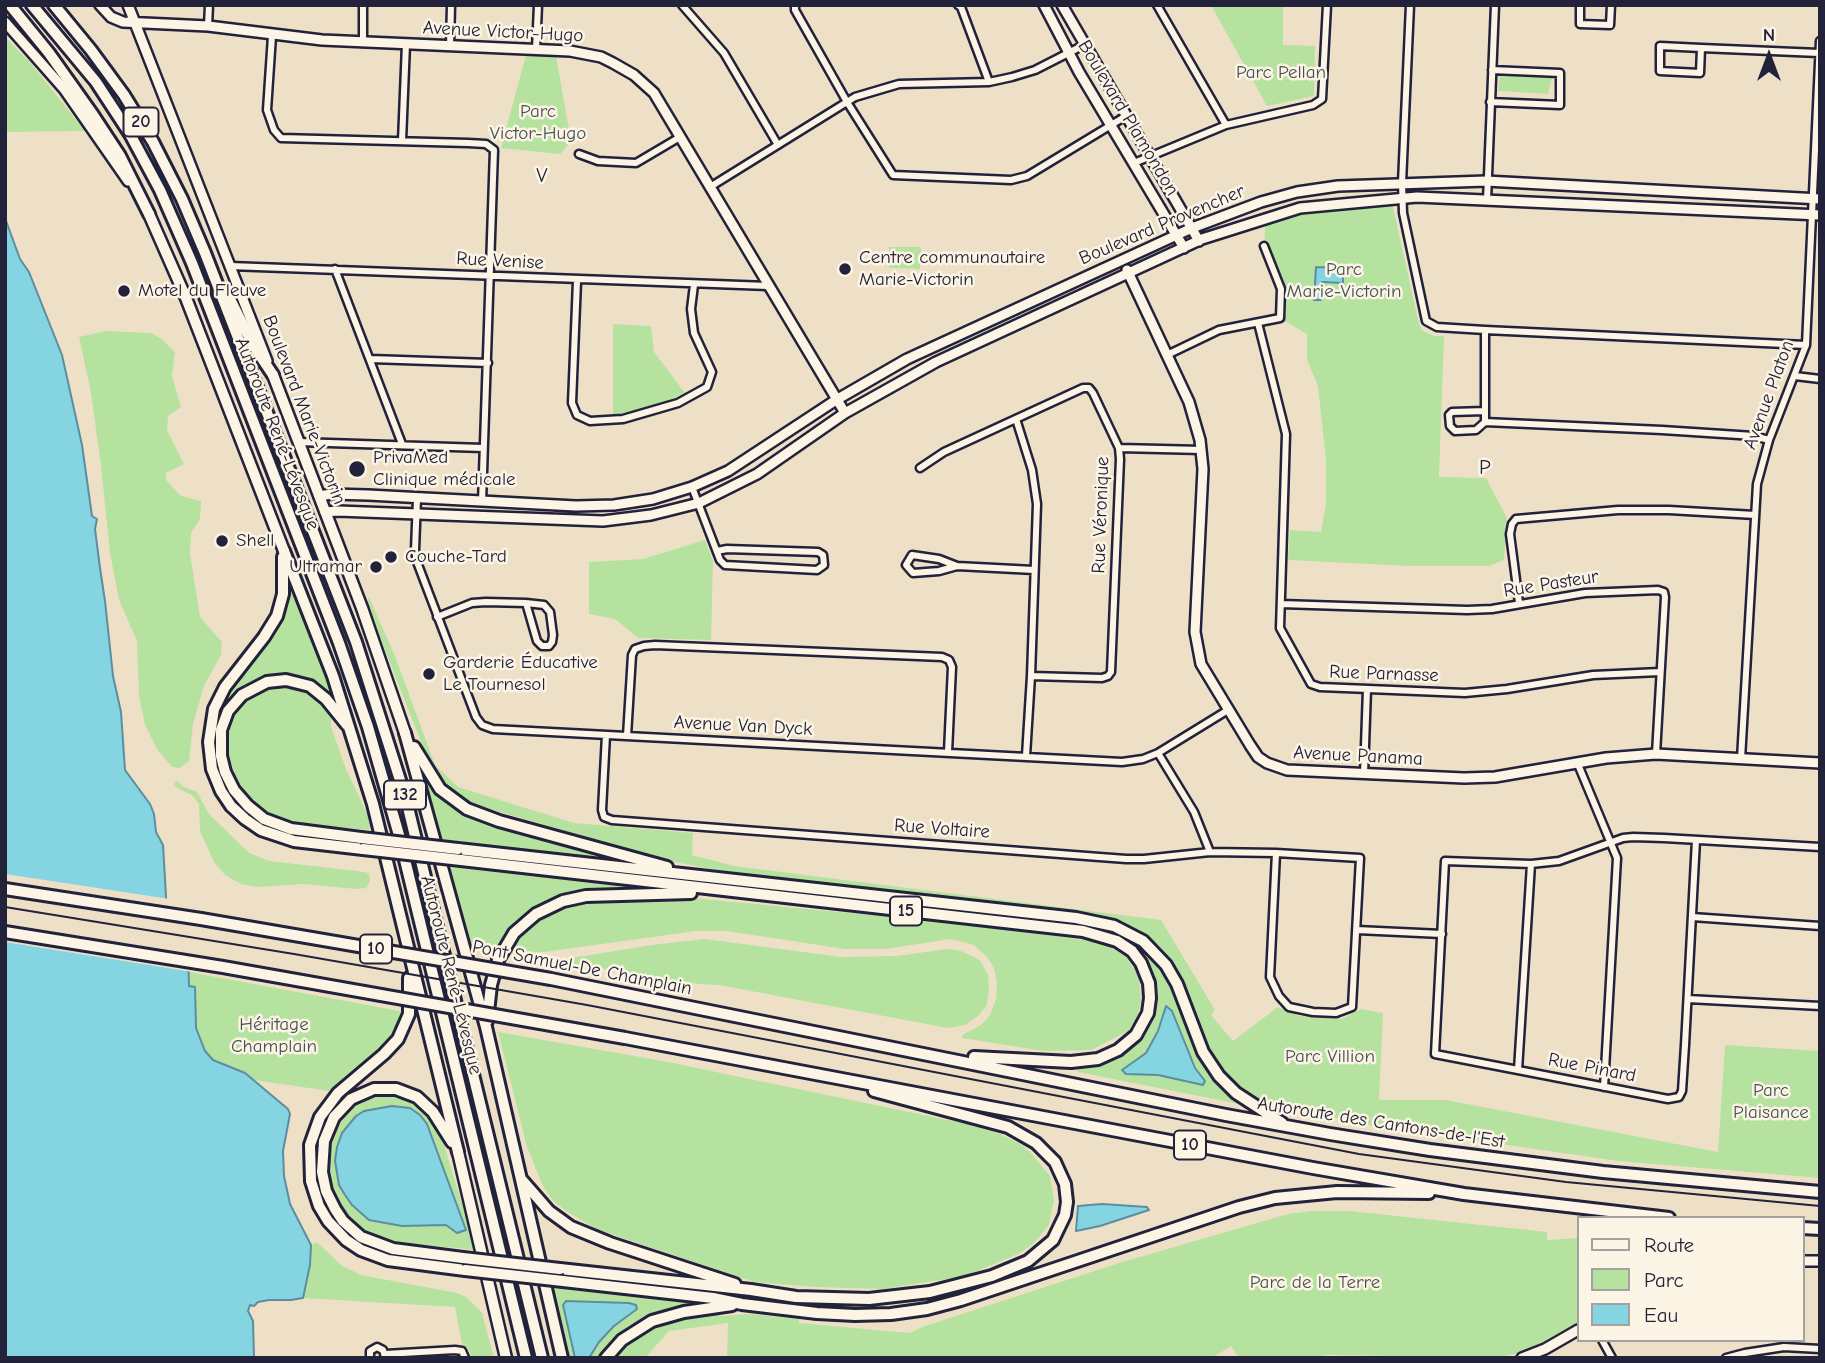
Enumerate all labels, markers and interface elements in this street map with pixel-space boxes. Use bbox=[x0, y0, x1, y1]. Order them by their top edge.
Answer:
street label: Avenue Victor-Hugo bbox=[422, 16, 584, 48]
north arrow bbox=[1734, 21, 1804, 91]
text: N bbox=[1763, 24, 1775, 46]
street label: Boulevard Plamondon bbox=[1073, 36, 1183, 200]
park label: Parc Pellan bbox=[1236, 62, 1326, 84]
park label: Parc Victor-Hugo bbox=[490, 101, 586, 145]
road number: 20 bbox=[124, 107, 158, 136]
district label: V bbox=[536, 163, 550, 189]
street label: Boulevard Provencher bbox=[1076, 180, 1248, 270]
street label: Rue Venise bbox=[456, 247, 544, 275]
place label: Centre communautaire Marie-Victorin bbox=[859, 247, 1045, 291]
park label: Parc Marie-Victorin bbox=[1287, 259, 1401, 303]
marker: Centre communautaire Marie-Victorin bbox=[837, 261, 853, 277]
place label: Motel du Fleuve bbox=[138, 280, 266, 302]
marker: Motel du Fleuve bbox=[116, 283, 132, 299]
street label: Boulevard Marie-Victorin bbox=[257, 312, 351, 508]
street label: Autoroute René-Lévesque bbox=[230, 335, 324, 533]
street label: Avenue Platon bbox=[1739, 337, 1799, 453]
place label: PrivaMed Clinique médicale bbox=[373, 447, 516, 491]
district label: P bbox=[1479, 455, 1493, 481]
street label: Rue Véronique bbox=[1088, 456, 1114, 574]
marker: PrivaMed Clinique médicale bbox=[347, 459, 367, 479]
place label: Shell bbox=[236, 530, 275, 552]
marker: Shell bbox=[214, 533, 230, 549]
place label: Couche-Tard bbox=[405, 546, 507, 568]
marker: Couche-Tard bbox=[383, 549, 399, 565]
place label: Ultramar bbox=[289, 556, 362, 578]
marker: Ultramar bbox=[368, 559, 384, 575]
street label: Rue Pasteur bbox=[1502, 565, 1600, 603]
place label: Garderie Éducative Le Tournesol bbox=[443, 652, 598, 696]
street label: Rue Parnasse bbox=[1329, 661, 1439, 687]
marker: Garderie Éducative Le Tournesol bbox=[421, 666, 437, 682]
street label: Avenue Van Dyck bbox=[673, 711, 813, 741]
street label: Avenue Panama bbox=[1293, 741, 1423, 771]
road number: 132 bbox=[384, 780, 426, 810]
street label: Rue Voltaire bbox=[893, 814, 991, 844]
street label: Autoroute René-Lévesque bbox=[415, 873, 487, 1077]
road number: 15 bbox=[890, 896, 922, 926]
road number: 10 bbox=[360, 934, 392, 964]
street label: Pont Samuel-De Champlain bbox=[470, 936, 694, 1000]
park label: Héritage Champlain bbox=[231, 1014, 317, 1058]
park label: Parc Villion bbox=[1285, 1046, 1375, 1068]
street label: Rue Pinard bbox=[1546, 1048, 1638, 1088]
park label: Parc Plaisance bbox=[1733, 1080, 1809, 1124]
street label: Autoroute des Cantons-de-l'Est bbox=[1256, 1092, 1506, 1154]
road number: 10 bbox=[1174, 1130, 1206, 1160]
legend bbox=[1576, 1216, 1804, 1342]
text: Route bbox=[1644, 1233, 1694, 1257]
text: Parc bbox=[1644, 1268, 1684, 1292]
park label: Parc de la Terre bbox=[1250, 1272, 1380, 1294]
text: Eau bbox=[1644, 1303, 1678, 1327]

